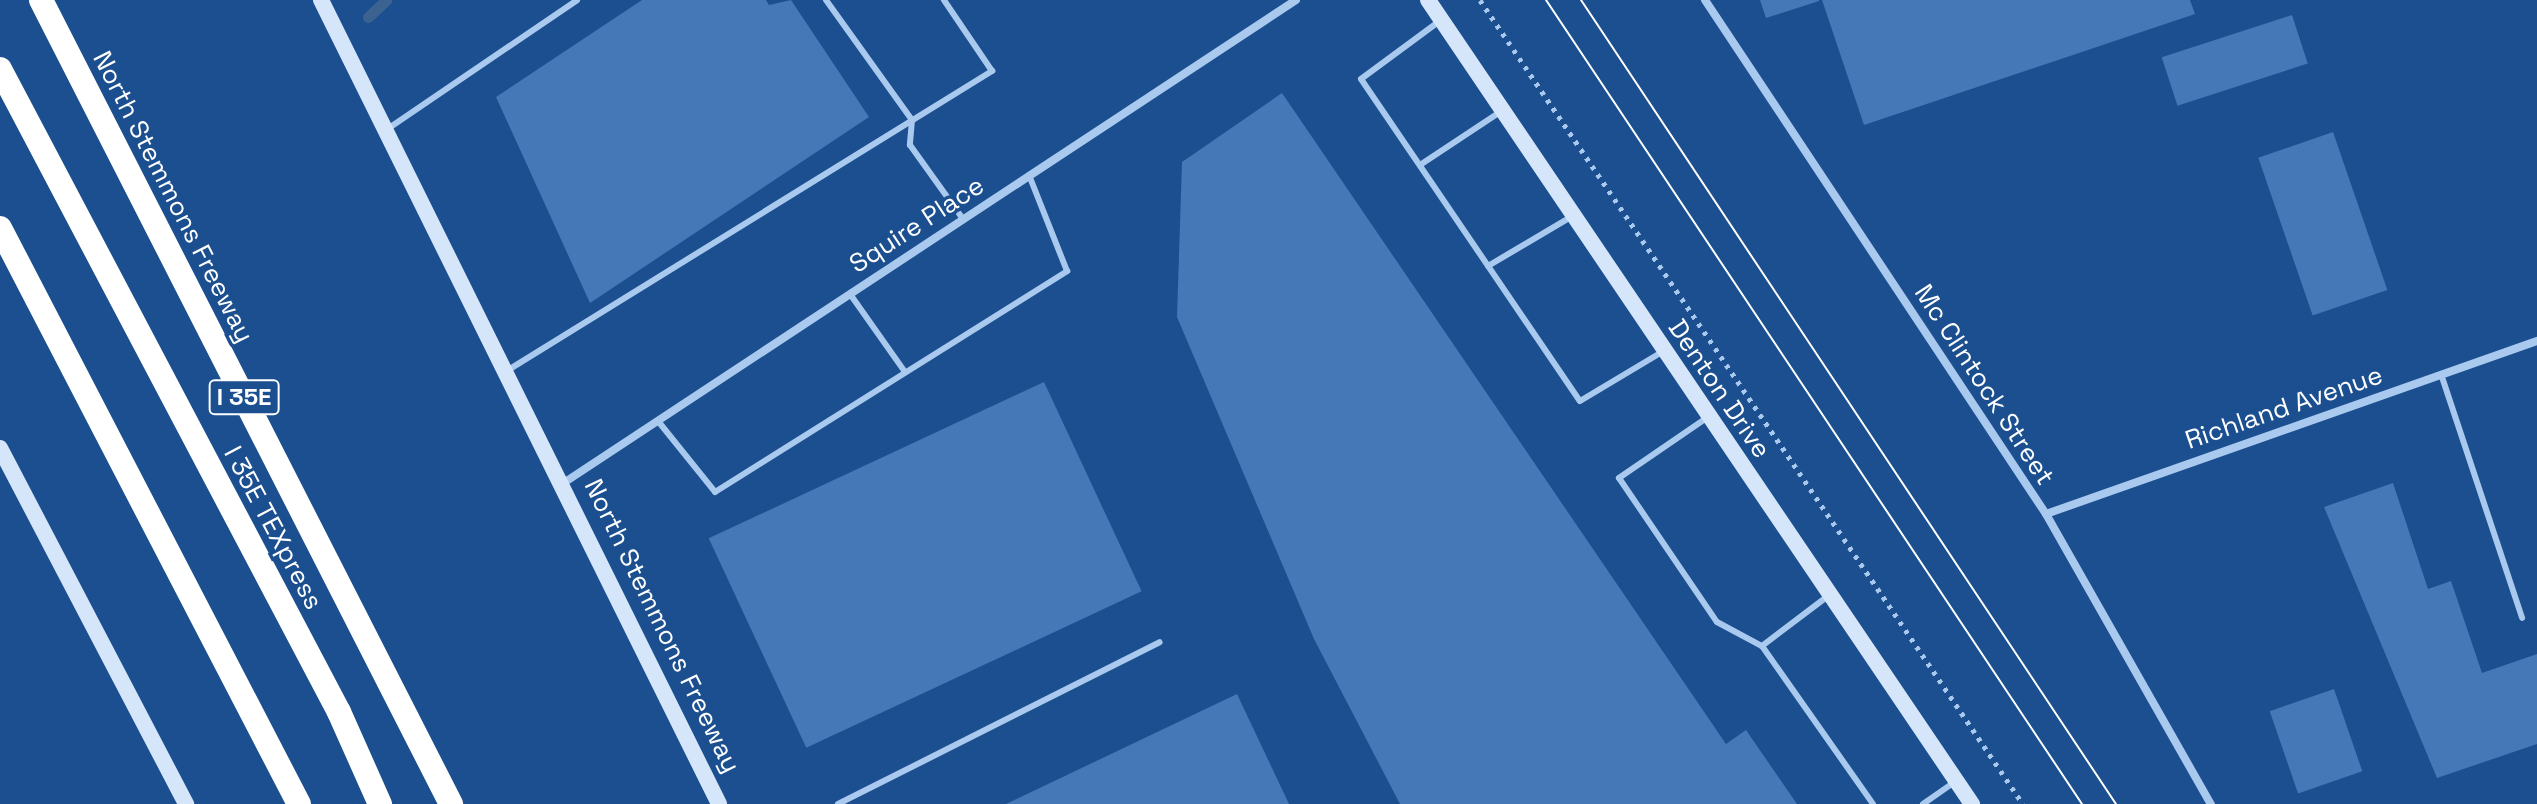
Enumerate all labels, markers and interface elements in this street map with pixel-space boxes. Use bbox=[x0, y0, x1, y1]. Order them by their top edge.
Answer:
street label: North Stemmons Freeway bbox=[86, 46, 260, 348]
street label: Squire Place bbox=[844, 170, 990, 280]
street label: Mc Clintock Street bbox=[1907, 279, 2061, 491]
street label: Denton Drive bbox=[1661, 314, 1777, 464]
street label: Richland Avenue bbox=[2181, 360, 2387, 456]
road number: I 35E bbox=[208, 377, 280, 417]
street label: I 35E TEXpress bbox=[217, 441, 329, 615]
street label: North Stemmons Freeway bbox=[577, 474, 747, 778]

